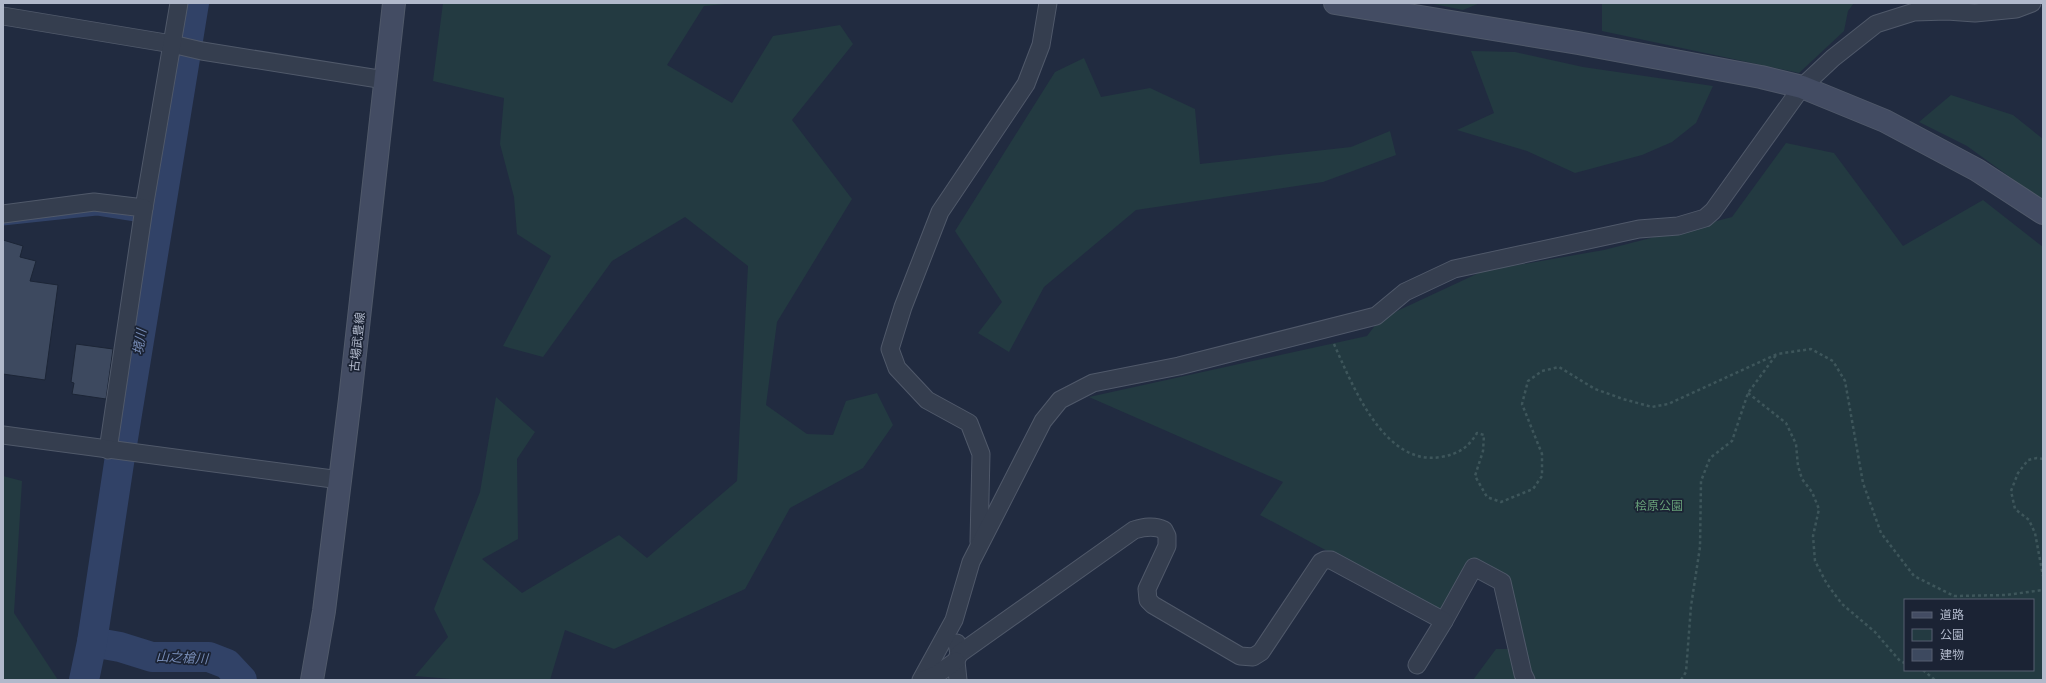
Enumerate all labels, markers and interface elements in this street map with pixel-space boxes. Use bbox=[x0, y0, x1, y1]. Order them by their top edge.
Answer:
street label: 古場武豊線 bbox=[345, 311, 369, 373]
water label: 境川 bbox=[128, 326, 150, 356]
park label: 桧原公園 bbox=[1635, 497, 1683, 514]
legend bbox=[1904, 599, 2034, 671]
text: 道路 bbox=[1940, 606, 1964, 623]
text: 公園 bbox=[1940, 626, 1964, 643]
text: 建物 bbox=[1940, 646, 1964, 663]
water label: 山之槍川 bbox=[156, 647, 210, 667]

